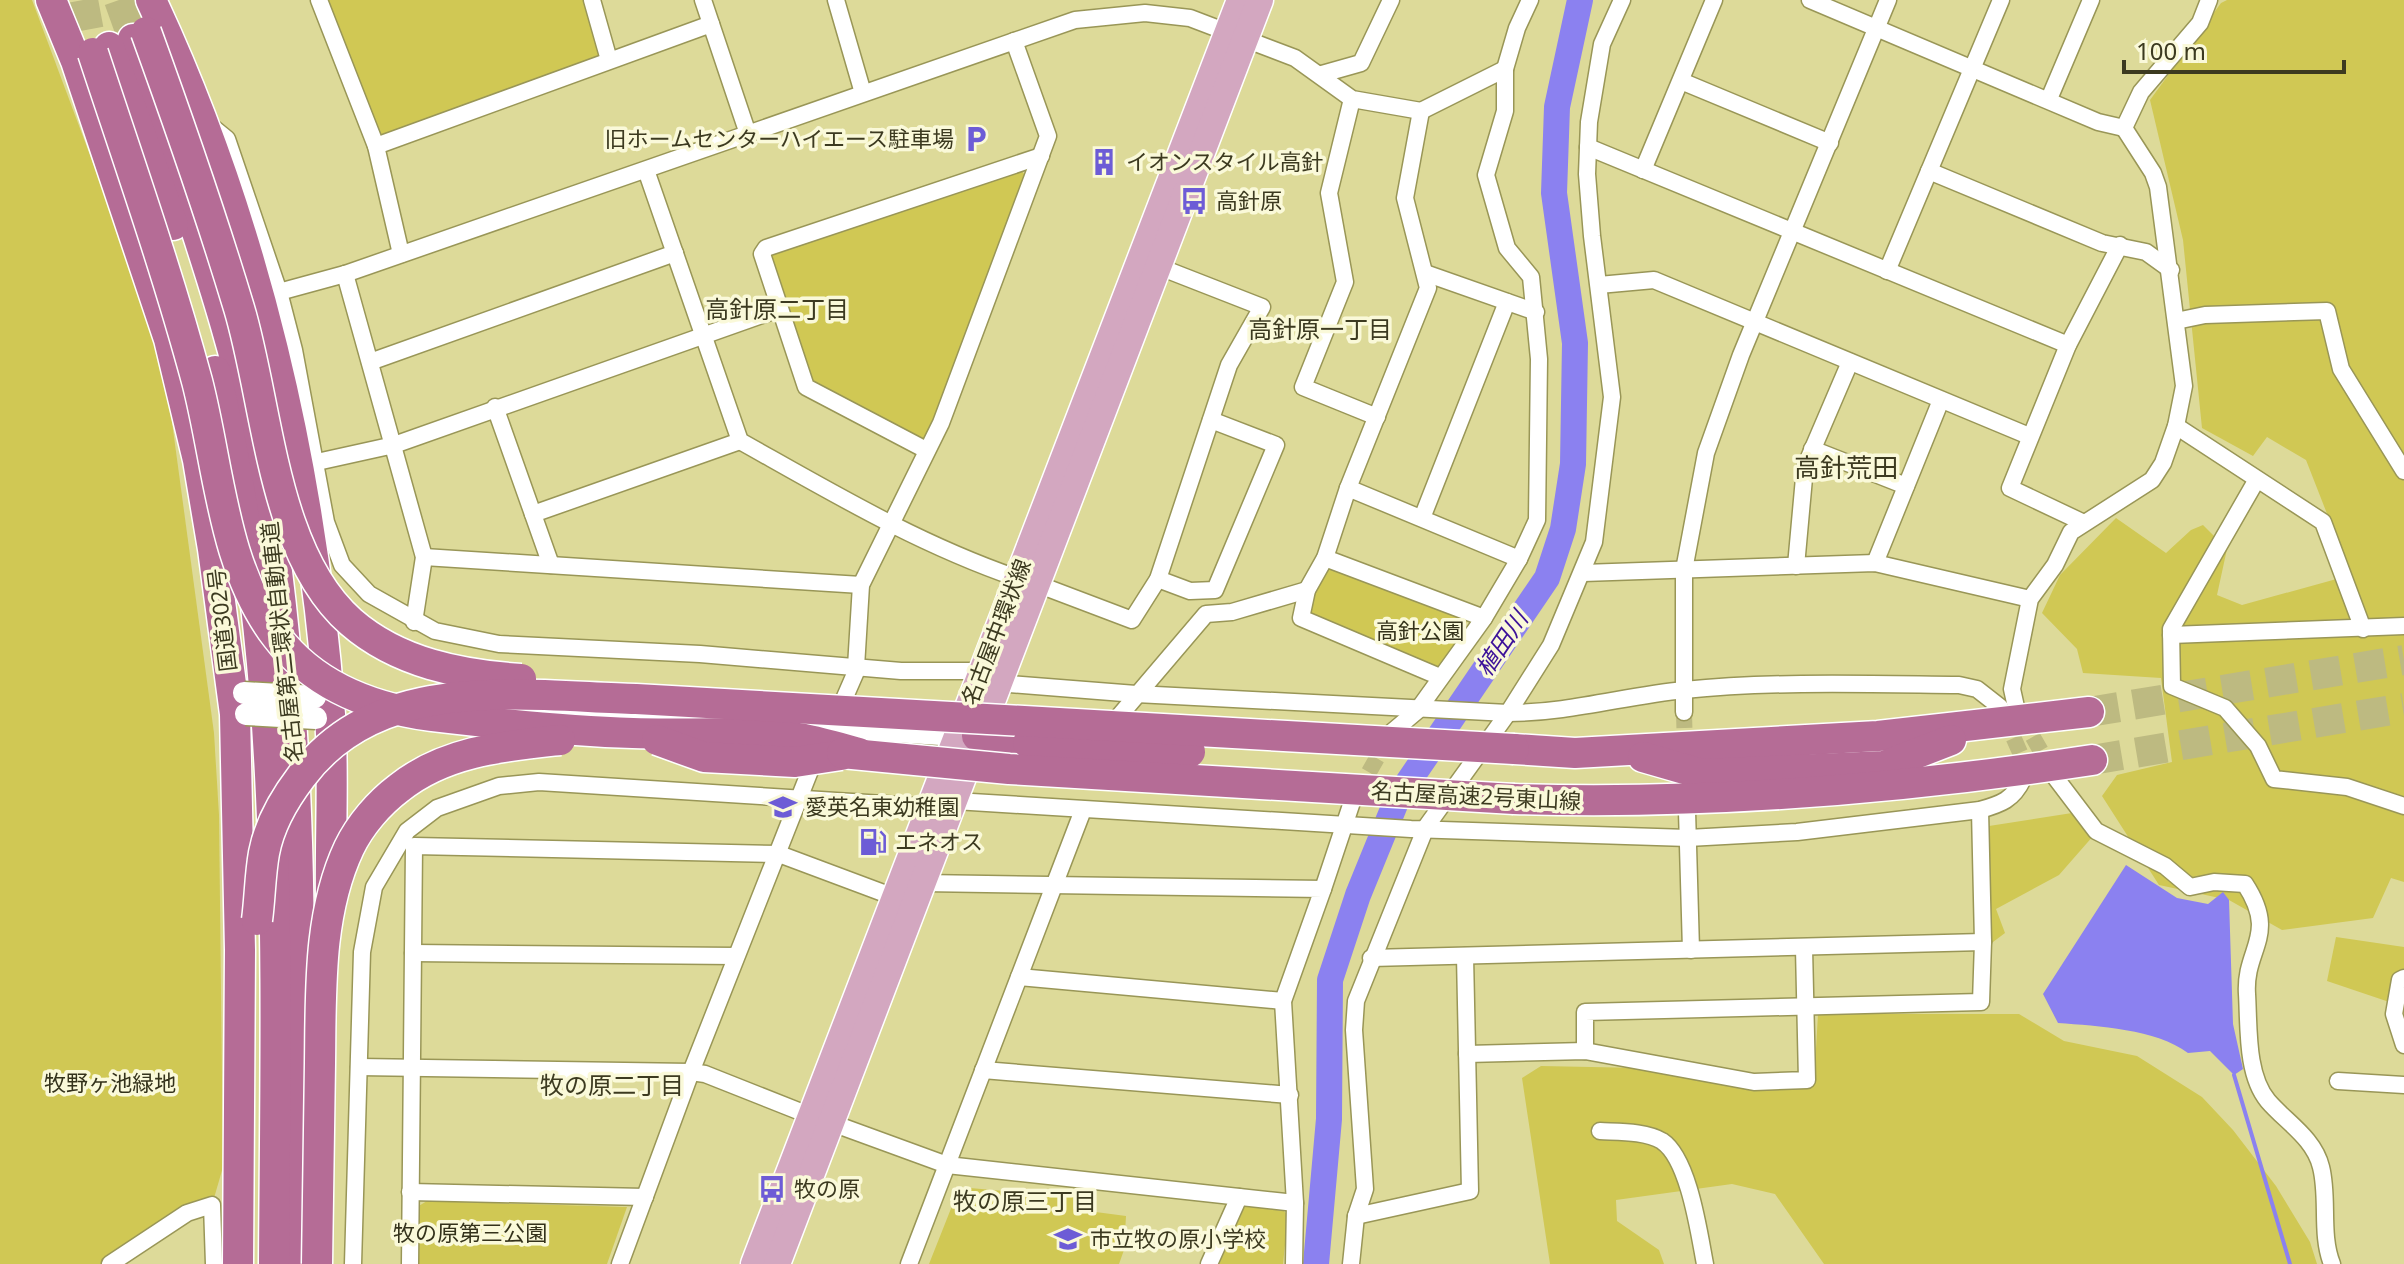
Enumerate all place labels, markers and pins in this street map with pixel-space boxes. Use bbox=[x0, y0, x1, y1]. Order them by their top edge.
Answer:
place label: 旧ホームセンターハイエース駐車場 bbox=[605, 123, 954, 153]
parking icon: 旧ホームセンターハイエース駐車場 bbox=[961, 124, 991, 154]
place label: イオンスタイル高針 bbox=[1126, 146, 1324, 176]
building icon: イオンスタイル高針 bbox=[1089, 147, 1119, 177]
place label: 高針原 bbox=[1216, 185, 1282, 215]
bus stop icon: 高針原 bbox=[1179, 186, 1209, 216]
place label: 愛英名東幼稚園 bbox=[805, 791, 959, 821]
school or university icon: 愛英名東幼稚園 bbox=[768, 792, 798, 822]
place label: エネオス bbox=[895, 826, 983, 856]
fuel station icon: エネオス bbox=[858, 827, 888, 857]
place label: 牧の原 bbox=[794, 1173, 860, 1203]
bus stop icon: 牧の原 bbox=[757, 1174, 787, 1204]
place label: 市立牧の原小学校 bbox=[1090, 1223, 1266, 1253]
school or university icon: 市立牧の原小学校 bbox=[1053, 1224, 1083, 1254]

